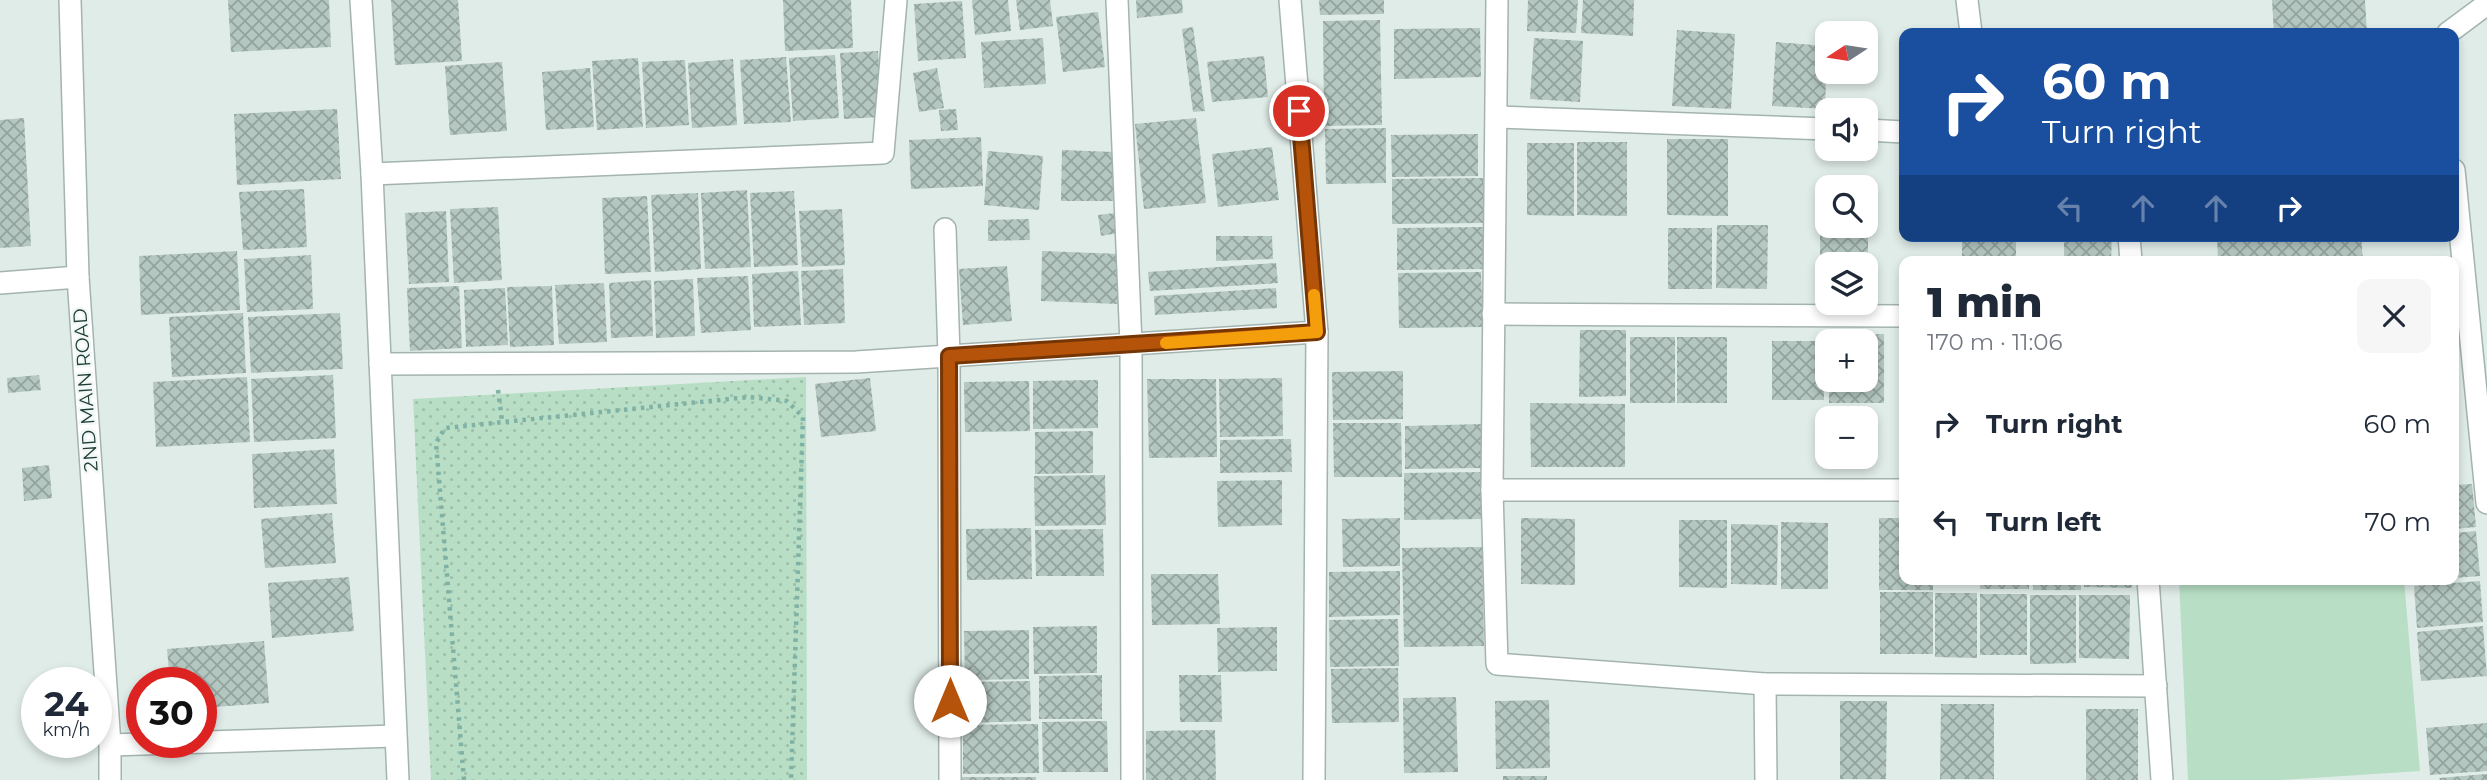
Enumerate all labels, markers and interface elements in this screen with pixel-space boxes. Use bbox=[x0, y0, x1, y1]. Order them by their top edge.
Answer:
north arrow bbox=[1815, 21, 1878, 84]
map controls bbox=[1815, 21, 1878, 469]
text: 60 m bbox=[2042, 52, 2172, 111]
icon: right bbox=[1927, 56, 2018, 147]
pin bbox=[1269, 81, 1329, 141]
icon: arrive bbox=[1280, 92, 1318, 130]
button: sound bbox=[1815, 98, 1878, 161]
text: Turn right bbox=[2042, 112, 2202, 151]
button: search bbox=[1815, 175, 1878, 238]
icon: left bbox=[2051, 189, 2089, 227]
icon: ahead bbox=[2124, 189, 2162, 227]
icon: ahead bbox=[2197, 189, 2235, 227]
icon: right bbox=[2270, 189, 2308, 227]
button: layers bbox=[1815, 252, 1878, 315]
text: 1 min bbox=[1927, 276, 2043, 328]
button: close bbox=[2357, 279, 2431, 353]
street label: 2ND MAIN ROAD bbox=[68, 308, 103, 472]
text: 170 m · 11:06 bbox=[1927, 328, 2063, 356]
button: + bbox=[1815, 329, 1878, 392]
icon: right bbox=[1927, 405, 1965, 443]
button: − bbox=[1815, 406, 1878, 469]
text: Turn right bbox=[1986, 408, 2122, 440]
text: 60 m bbox=[2364, 408, 2431, 440]
icon: left bbox=[1927, 503, 1965, 541]
text: Turn left bbox=[1986, 506, 2102, 538]
text: 70 m bbox=[2365, 506, 2431, 538]
position arrow bbox=[913, 664, 987, 738]
speed limit sign: 30 bbox=[126, 667, 217, 758]
text: 24 bbox=[44, 682, 89, 725]
text: km/h bbox=[42, 719, 91, 741]

